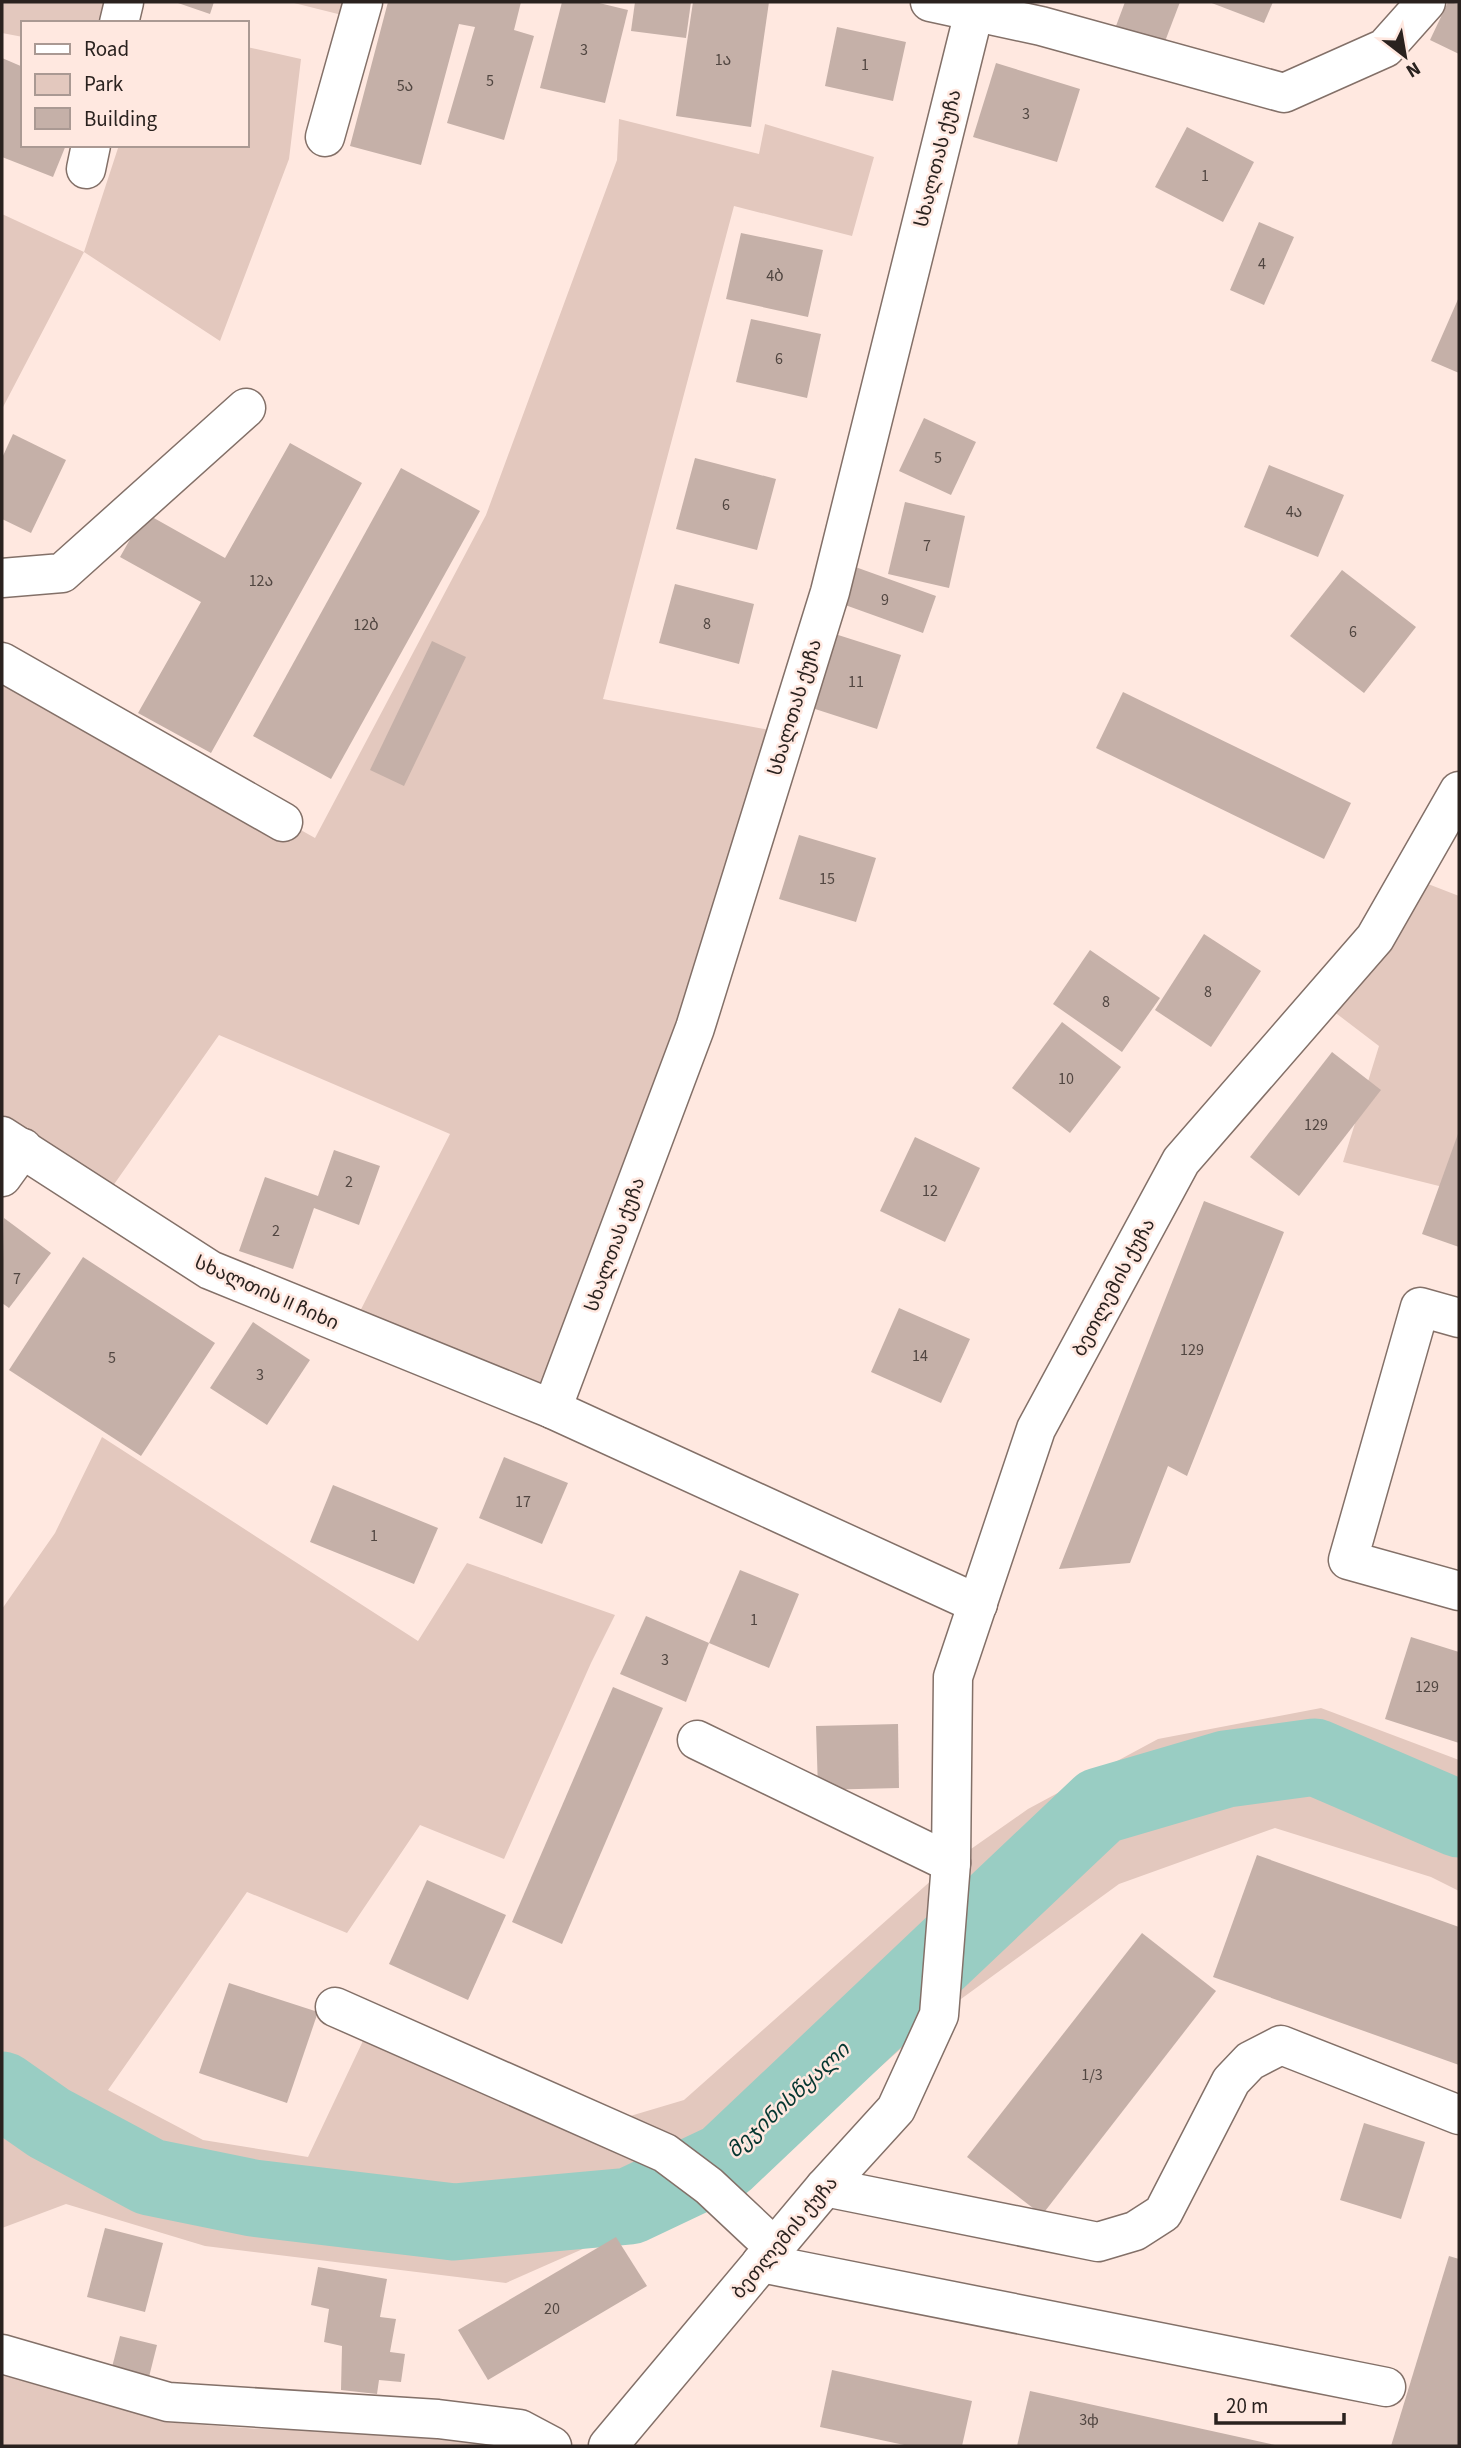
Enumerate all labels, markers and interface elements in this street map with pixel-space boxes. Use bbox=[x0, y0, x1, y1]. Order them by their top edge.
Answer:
legend bbox=[21, 21, 248, 147]
north arrow bbox=[1370, 21, 1440, 91]
text: Road bbox=[84, 34, 129, 64]
house number: 3 bbox=[580, 39, 588, 61]
house number: 1ა bbox=[715, 49, 731, 71]
house number: 1 bbox=[861, 54, 869, 76]
text: N bbox=[1401, 54, 1425, 84]
text: Park bbox=[84, 69, 124, 99]
house number: 5 bbox=[486, 70, 494, 92]
house number: 5ა bbox=[397, 75, 413, 97]
street label: სხალთას ქუჩა bbox=[908, 87, 969, 230]
house number: 3 bbox=[1022, 103, 1030, 125]
text: Building bbox=[84, 104, 158, 134]
house number: 1 bbox=[1201, 165, 1209, 187]
house number: 4 bbox=[1258, 253, 1266, 275]
house number: 4ბ bbox=[766, 265, 784, 287]
house number: 6 bbox=[775, 348, 783, 370]
house number: 5 bbox=[934, 447, 942, 469]
house number: 6 bbox=[722, 494, 730, 516]
house number: 4ა bbox=[1286, 501, 1302, 523]
house number: 7 bbox=[923, 535, 931, 557]
house number: 12ა bbox=[249, 570, 273, 592]
house number: 9 bbox=[881, 589, 889, 611]
house number: 8 bbox=[703, 613, 711, 635]
house number: 12ბ bbox=[353, 614, 379, 636]
house number: 6 bbox=[1349, 621, 1357, 643]
street label: სხალთას ქუჩა bbox=[762, 636, 829, 779]
house number: 11 bbox=[848, 671, 864, 693]
house number: 15 bbox=[819, 868, 835, 890]
house number: 8 bbox=[1204, 981, 1212, 1003]
house number: 8 bbox=[1102, 991, 1110, 1013]
house number: 10 bbox=[1058, 1068, 1074, 1090]
house number: 129 bbox=[1304, 1114, 1328, 1136]
house number: 2 bbox=[345, 1171, 353, 1193]
street label: სხალთას ქუჩა bbox=[579, 1174, 652, 1315]
house number: 12 bbox=[922, 1180, 938, 1202]
street label: ბეთლემის ქუჩა bbox=[1066, 1214, 1162, 1362]
house number: 2 bbox=[272, 1220, 280, 1242]
street label: სხალთის II ჩიხი bbox=[190, 1249, 343, 1337]
house number: 7 bbox=[13, 1268, 21, 1290]
house number: 129 bbox=[1180, 1339, 1204, 1361]
house number: 14 bbox=[912, 1345, 928, 1367]
house number: 5 bbox=[108, 1347, 116, 1369]
house number: 3 bbox=[256, 1364, 264, 1386]
house number: 17 bbox=[515, 1491, 531, 1513]
house number: 1 bbox=[370, 1525, 378, 1547]
house number: 1 bbox=[750, 1609, 758, 1631]
house number: 3 bbox=[661, 1649, 669, 1671]
house number: 129 bbox=[1415, 1676, 1439, 1698]
water label: მეჯინისწყალი bbox=[720, 2035, 857, 2165]
house number: 1/3 bbox=[1081, 2064, 1103, 2086]
street label: ბეთლემის ქუჩა bbox=[726, 2171, 845, 2305]
house number: 20 bbox=[544, 2298, 560, 2320]
scale bar bbox=[1216, 2382, 1344, 2426]
text: 20 m bbox=[1226, 2391, 1268, 2421]
house number: 3ф bbox=[1079, 2409, 1099, 2431]

